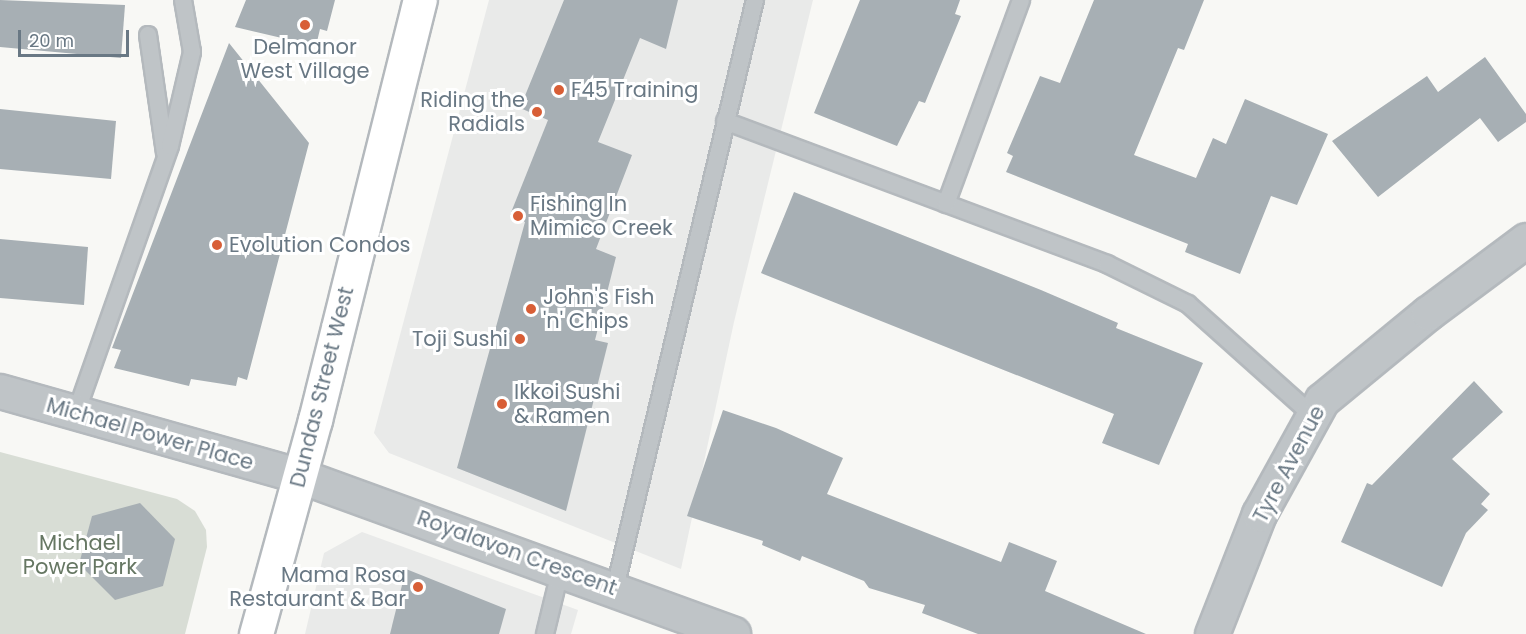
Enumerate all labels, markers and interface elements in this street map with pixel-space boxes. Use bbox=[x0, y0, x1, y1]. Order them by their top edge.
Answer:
scale bar bbox=[21, 18, 132, 56]
marker: Delmanor West Village bbox=[298, 18, 312, 32]
text: 20 m bbox=[29, 28, 74, 53]
place label: Delmanor West Village bbox=[241, 34, 369, 84]
place label: F45 Training bbox=[571, 77, 698, 103]
marker: F45 Training bbox=[552, 83, 566, 97]
place label: Riding the Radials bbox=[420, 87, 525, 137]
marker: Riding the Radials bbox=[530, 105, 544, 119]
place label: Fishing In Mimico Creek bbox=[530, 191, 673, 241]
marker: Fishing In Mimico Creek bbox=[511, 209, 525, 223]
place label: Evolution Condos bbox=[229, 232, 411, 258]
marker: Evolution Condos bbox=[210, 238, 224, 252]
street label: Dundas Street West bbox=[285, 284, 359, 490]
place label: John's Fish 'n' Chips bbox=[543, 284, 655, 334]
marker: John's Fish 'n' Chips bbox=[524, 302, 538, 316]
place label: Toji Sushi bbox=[412, 326, 508, 352]
marker: Toji Sushi bbox=[513, 332, 527, 346]
place label: Ikkoi Sushi & Ramen bbox=[514, 379, 620, 429]
street label: Michael Power Place bbox=[44, 392, 256, 476]
marker: Ikkoi Sushi & Ramen bbox=[495, 397, 509, 411]
street label: Tyre Avenue bbox=[1248, 401, 1330, 527]
street label: Royalavon Crescent bbox=[414, 505, 620, 601]
park label: Michael Power Park bbox=[23, 530, 137, 580]
place label: Mama Rosa Restaurant & Bar bbox=[229, 562, 406, 612]
marker: Mama Rosa Restaurant & Bar bbox=[411, 580, 425, 594]

